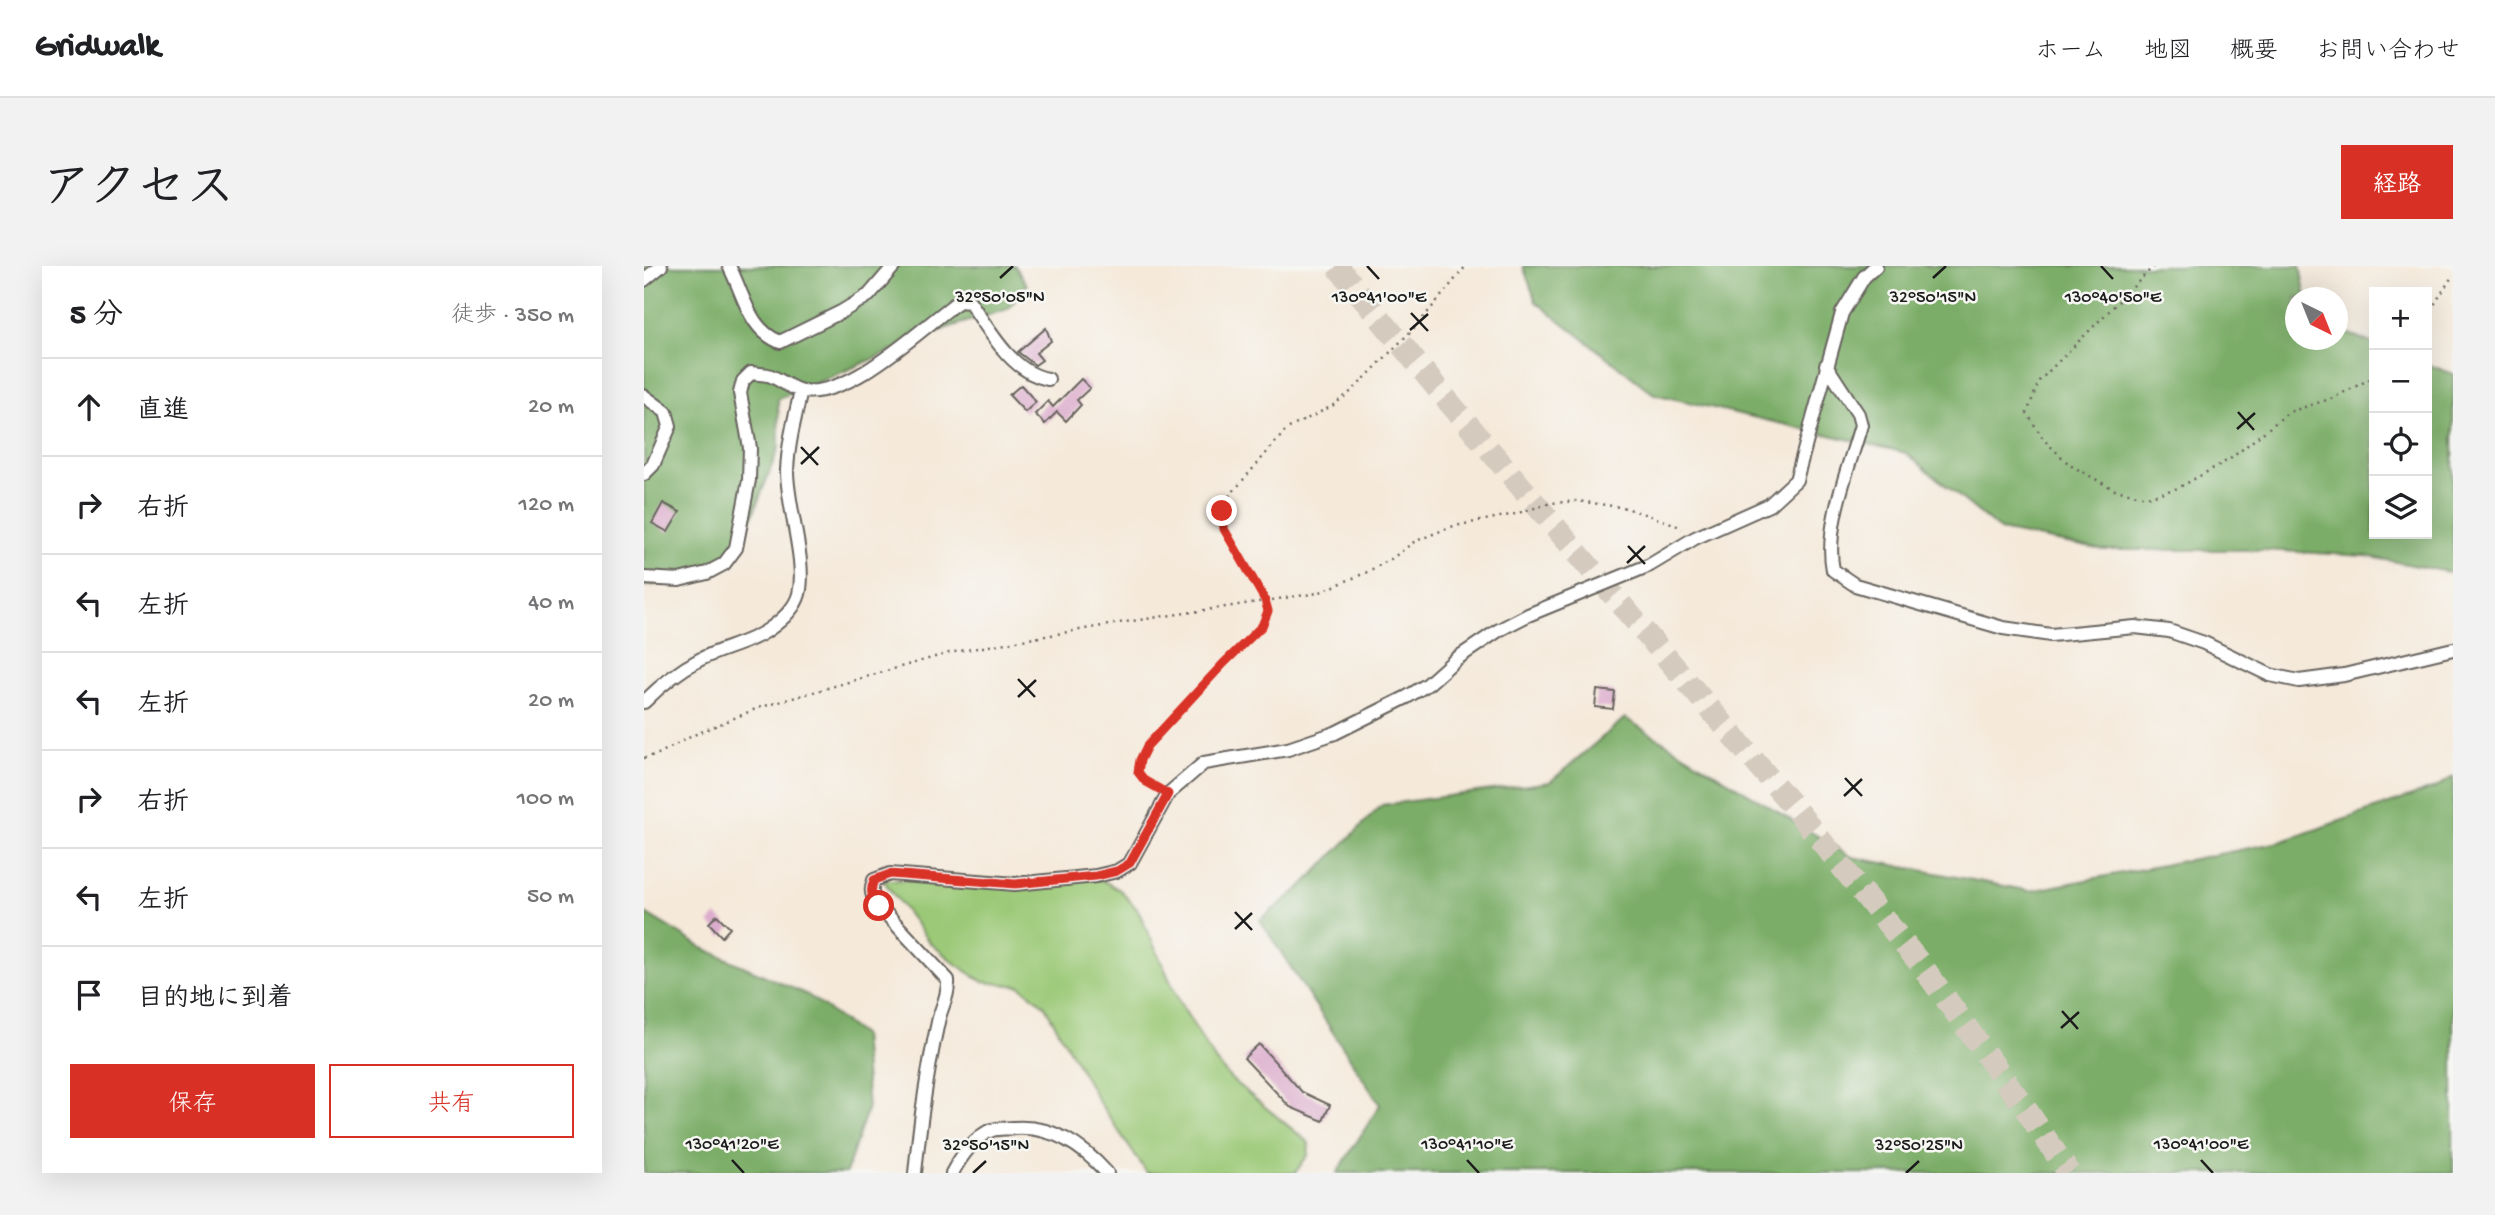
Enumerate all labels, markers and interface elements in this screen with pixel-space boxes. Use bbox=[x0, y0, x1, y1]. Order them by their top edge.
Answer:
text: Gridwalk bbox=[35, 29, 160, 67]
text: ホーム bbox=[2035, 38, 2106, 67]
text: 地図 bbox=[2144, 38, 2192, 67]
text: 概要 bbox=[2230, 38, 2278, 67]
text: お問い合わせ bbox=[2316, 38, 2460, 67]
button: 経路 bbox=[2341, 145, 2453, 219]
text: アクセス bbox=[42, 163, 235, 221]
north arrow bbox=[2285, 287, 2348, 350]
map controls bbox=[2369, 287, 2432, 539]
button: + bbox=[2369, 287, 2432, 350]
text: 32°50'05"N bbox=[954, 288, 1045, 309]
text: 130°41'00"E bbox=[1331, 288, 1427, 309]
text: 32°50'15"N bbox=[1889, 288, 1976, 309]
text: 130°40'50"E bbox=[2064, 288, 2162, 309]
text: 5 分 bbox=[70, 300, 123, 335]
text: 徒歩 · 350 m bbox=[451, 303, 574, 330]
button: − bbox=[2369, 350, 2432, 413]
icon: ahead bbox=[70, 388, 108, 426]
text: 20 m bbox=[528, 394, 574, 421]
text: 直進 bbox=[137, 397, 189, 428]
button: locate bbox=[2369, 413, 2432, 476]
button: layers bbox=[2369, 476, 2432, 539]
icon: right bbox=[70, 486, 108, 524]
text: 120 m bbox=[519, 492, 574, 519]
text: 右折 bbox=[137, 495, 189, 526]
route end bbox=[1206, 495, 1237, 526]
icon: left bbox=[70, 584, 108, 622]
text: 40 m bbox=[528, 590, 574, 617]
text: 左折 bbox=[137, 593, 189, 624]
icon: left bbox=[70, 682, 108, 720]
text: 20 m bbox=[528, 688, 574, 715]
text: 左折 bbox=[137, 691, 189, 722]
icon: right bbox=[70, 780, 108, 818]
text: 100 m bbox=[517, 786, 574, 813]
text: 右折 bbox=[137, 789, 189, 820]
icon: left bbox=[70, 878, 108, 916]
text: 50 m bbox=[527, 884, 574, 911]
text: 左折 bbox=[137, 887, 189, 918]
route start bbox=[863, 890, 894, 921]
icon: arrive bbox=[70, 976, 108, 1014]
text: 目的地に到着 bbox=[137, 985, 293, 1016]
button: 保存 bbox=[70, 1064, 315, 1138]
button: 共有 bbox=[329, 1064, 574, 1138]
text: 130°41'20"E bbox=[684, 1135, 779, 1156]
text: 130°41'10"E bbox=[1420, 1135, 1514, 1156]
text: 130°41'00"E bbox=[2153, 1135, 2249, 1156]
text: 32°50'15"N bbox=[942, 1136, 1029, 1157]
text: 32°50'25"N bbox=[1874, 1136, 1963, 1157]

